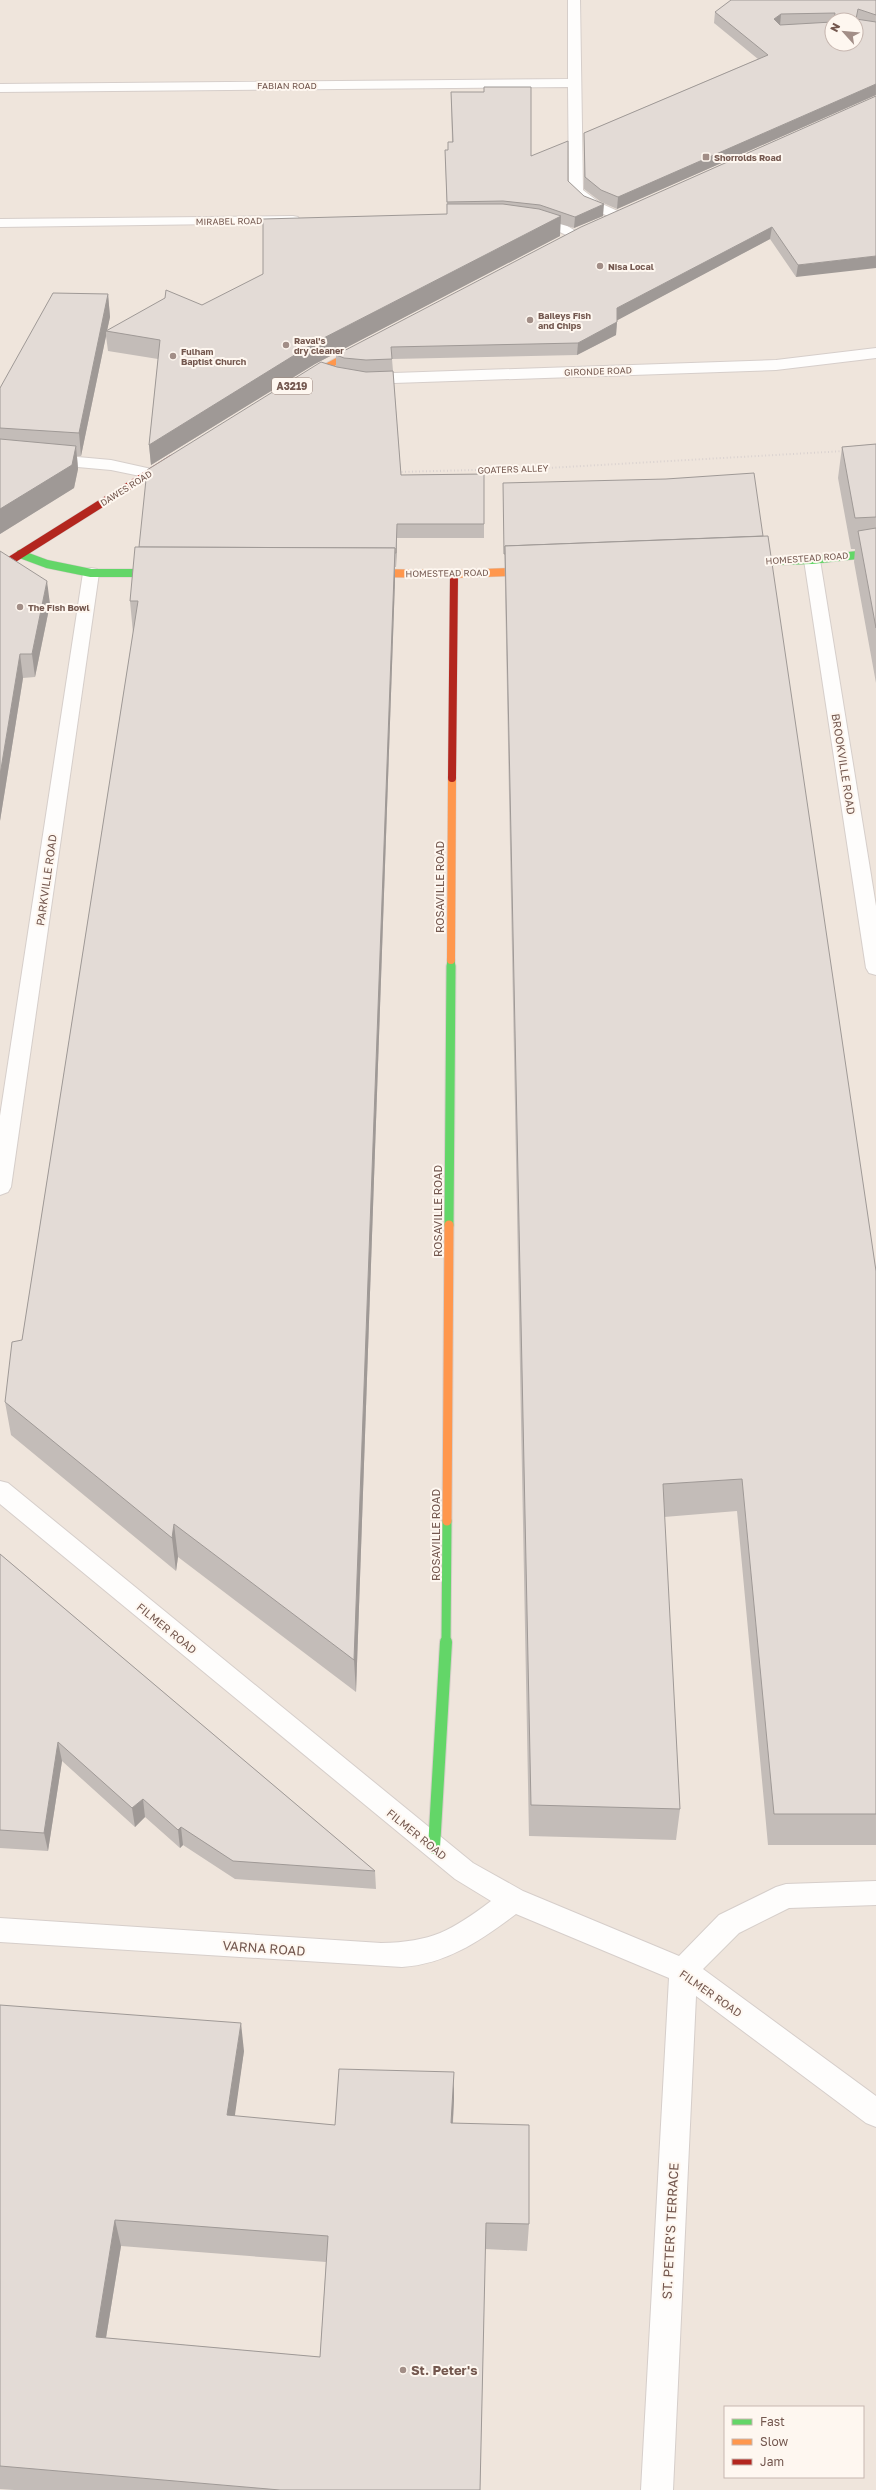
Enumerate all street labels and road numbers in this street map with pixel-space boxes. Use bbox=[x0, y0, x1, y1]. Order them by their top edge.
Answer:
street label: FABIAN ROAD bbox=[257, 80, 317, 91]
street label: MIRABEL ROAD bbox=[196, 215, 262, 227]
street label: GIRONDE ROAD bbox=[564, 364, 632, 378]
road number: A3219 bbox=[272, 378, 312, 394]
street label: GOATERS ALLEY bbox=[477, 462, 549, 476]
street label: DAWES ROAD bbox=[98, 468, 154, 508]
street label: HOMESTEAD ROAD bbox=[765, 550, 849, 566]
street label: HOMESTEAD ROAD bbox=[405, 567, 489, 579]
street label: BROOKVILLE ROAD bbox=[830, 713, 858, 816]
street label: PARKVILLE ROAD bbox=[33, 833, 59, 927]
street label: ROSAVILLE ROAD bbox=[433, 841, 446, 933]
street label: ROSAVILLE ROAD bbox=[431, 1165, 444, 1257]
street label: ROSAVILLE ROAD bbox=[429, 1489, 442, 1581]
street label: FILMER ROAD bbox=[134, 1600, 200, 1656]
street label: FILMER ROAD bbox=[384, 1806, 450, 1862]
street label: VARNA ROAD bbox=[222, 1937, 306, 1959]
street label: FILMER ROAD bbox=[677, 1967, 745, 2019]
street label: ST. PETER'S TERRACE bbox=[658, 2162, 682, 2300]

